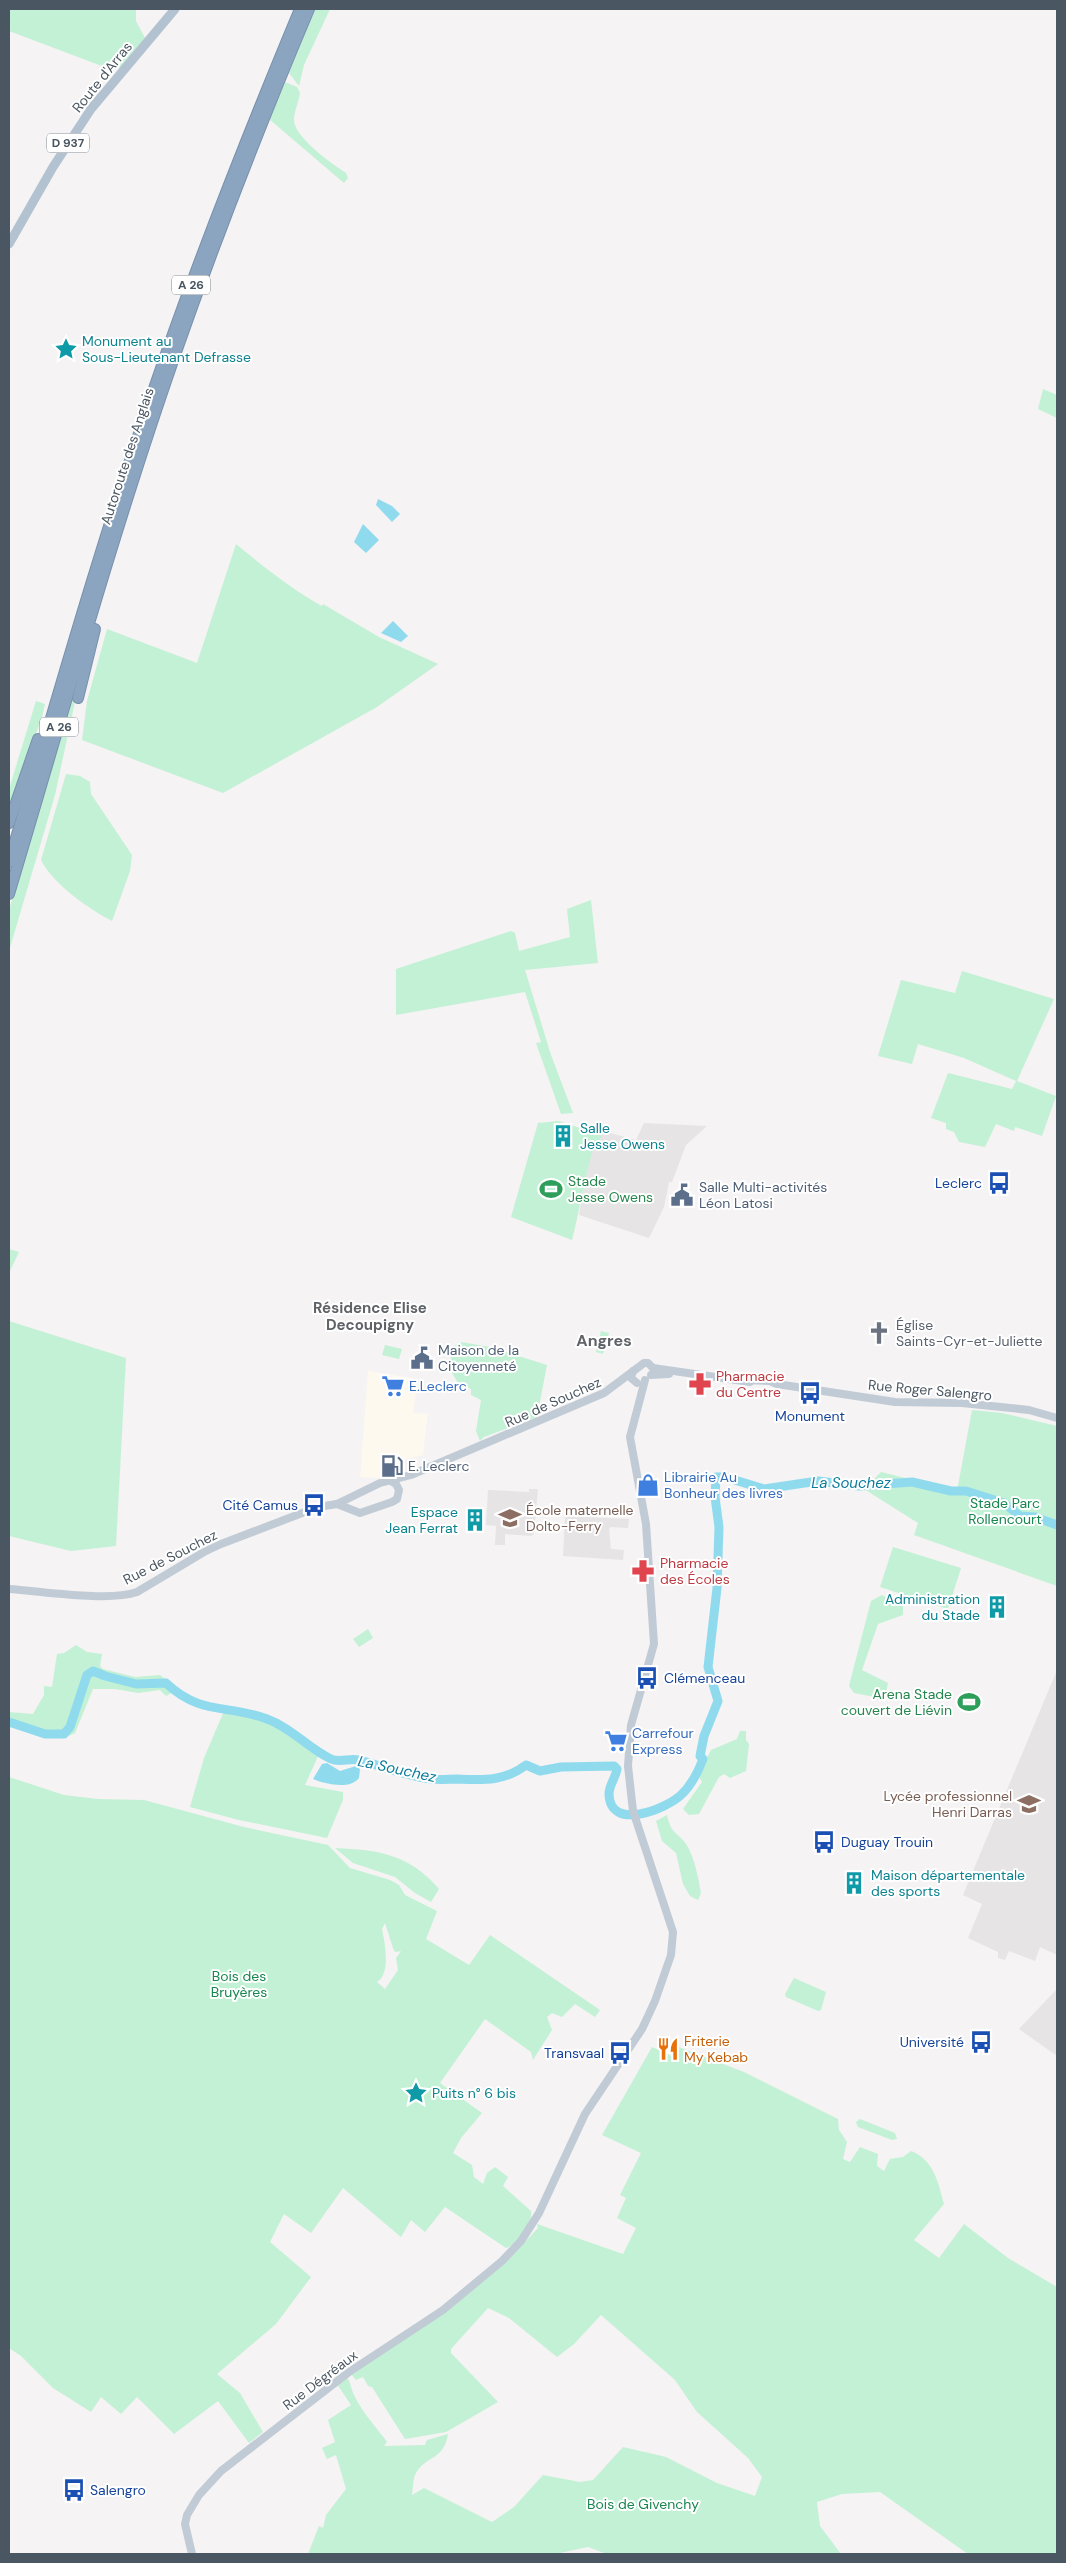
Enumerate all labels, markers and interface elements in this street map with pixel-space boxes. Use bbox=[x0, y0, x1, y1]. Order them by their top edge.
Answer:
street label: Route d'Arras bbox=[68, 38, 136, 116]
road number: D 937 bbox=[47, 134, 89, 152]
road number: A 26 bbox=[172, 276, 210, 294]
place label: Monument au Sous-Lieutenant Defrasse bbox=[82, 332, 251, 366]
place icon: Monument au Sous-Lieutenant Defrasse bbox=[53, 336, 79, 362]
street label: Autoroute des Anglais bbox=[96, 385, 158, 527]
road number: A 26 bbox=[40, 718, 78, 736]
place label: Salle Jesse Owens bbox=[580, 1119, 665, 1153]
building icon: Salle Jesse Owens bbox=[550, 1123, 576, 1149]
bus stop icon: Leclerc bbox=[986, 1170, 1012, 1196]
place label: Stade Jesse Owens bbox=[568, 1172, 653, 1206]
place label: Leclerc bbox=[935, 1174, 982, 1192]
sports icon: Stade Jesse Owens bbox=[538, 1176, 564, 1202]
place label: Salle Multi-activités Léon Latosi bbox=[699, 1178, 827, 1212]
public building icon: Salle Multi-activités Léon Latosi bbox=[669, 1182, 695, 1208]
district label: Résidence Elise Decoupigny bbox=[313, 1298, 427, 1335]
place label: Église Saints-Cyr-et-Juliette bbox=[896, 1316, 1043, 1350]
church icon: Église Saints-Cyr-et-Juliette bbox=[866, 1320, 892, 1346]
district label: Angres bbox=[576, 1330, 632, 1351]
place label: Maison de la Citoyenneté bbox=[438, 1341, 519, 1375]
public building icon: Maison de la Citoyenneté bbox=[409, 1345, 435, 1371]
place label: Pharmacie du Centre bbox=[716, 1367, 784, 1401]
pharmacy icon: Pharmacie du Centre bbox=[687, 1371, 713, 1397]
supermarket icon: E.Leclerc bbox=[380, 1373, 406, 1399]
street label: Rue de Souchez bbox=[502, 1373, 604, 1431]
street label: Rue Roger Salengro bbox=[867, 1376, 993, 1404]
place label: E.Leclerc bbox=[409, 1377, 467, 1395]
bus stop icon: Monument bbox=[797, 1380, 823, 1406]
place label: Monument bbox=[775, 1407, 845, 1425]
fuel station icon: E. Leclerc bbox=[379, 1453, 405, 1479]
place label: E. Leclerc bbox=[408, 1457, 469, 1475]
place label: Librairie Au Bonheur des livres bbox=[664, 1468, 783, 1502]
shop icon: Librairie Au Bonheur des livres bbox=[635, 1472, 661, 1498]
water label: La Souchez bbox=[811, 1473, 891, 1493]
bus stop icon: Cité Camus bbox=[301, 1492, 327, 1518]
park label: Stade Parc Rollencourt bbox=[968, 1494, 1042, 1528]
place label: Cité Camus bbox=[222, 1496, 298, 1514]
place label: École maternelle Dolto-Ferry bbox=[526, 1501, 634, 1535]
place label: Espace Jean Ferrat bbox=[385, 1503, 458, 1537]
school or university icon: École maternelle Dolto-Ferry bbox=[497, 1505, 523, 1531]
building icon: Espace Jean Ferrat bbox=[462, 1507, 488, 1533]
street label: Rue de Souchez bbox=[120, 1526, 220, 1588]
place label: Pharmacie des Écoles bbox=[660, 1554, 730, 1588]
pharmacy icon: Pharmacie des Écoles bbox=[630, 1558, 656, 1584]
place label: Administration du Stade bbox=[885, 1590, 980, 1624]
building icon: Administration du Stade bbox=[984, 1594, 1010, 1620]
bus stop icon: Clémenceau bbox=[634, 1665, 660, 1691]
place label: Clémenceau bbox=[664, 1669, 745, 1687]
place label: Arena Stade couvert de Liévin bbox=[841, 1685, 952, 1719]
sports icon: Arena Stade couvert de Liévin bbox=[956, 1689, 982, 1715]
place label: Carrefour Express bbox=[632, 1724, 694, 1758]
supermarket icon: Carrefour Express bbox=[603, 1728, 629, 1754]
water label: La Souchez bbox=[356, 1751, 438, 1787]
place label: Lycée professionnel Henri Darras bbox=[883, 1787, 1012, 1821]
school or university icon: Lycée professionnel Henri Darras bbox=[1016, 1791, 1042, 1817]
bus stop icon: Duguay Trouin bbox=[811, 1829, 837, 1855]
place label: Duguay Trouin bbox=[841, 1833, 933, 1851]
place label: Maison départementale des sports bbox=[871, 1866, 1025, 1900]
building icon: Maison départementale des sports bbox=[841, 1870, 867, 1896]
park label: Bois des Bruyères bbox=[211, 1967, 267, 2001]
bus stop icon: Université bbox=[968, 2029, 994, 2055]
place label: Friterie My Kebab bbox=[684, 2032, 748, 2066]
place label: Université bbox=[900, 2033, 964, 2051]
restaurant icon: Friterie My Kebab bbox=[655, 2036, 681, 2062]
bus stop icon: Transvaal bbox=[607, 2040, 633, 2066]
place label: Transvaal bbox=[544, 2044, 604, 2062]
place icon: Puits n° 6 bis bbox=[403, 2080, 429, 2106]
place label: Puits n° 6 bis bbox=[432, 2084, 516, 2102]
street label: Rue Dégréaux bbox=[279, 2346, 361, 2414]
bus stop icon: Salengro bbox=[61, 2477, 87, 2503]
place label: Salengro bbox=[90, 2481, 146, 2499]
park label: Bois de Givenchy bbox=[587, 2495, 699, 2513]

